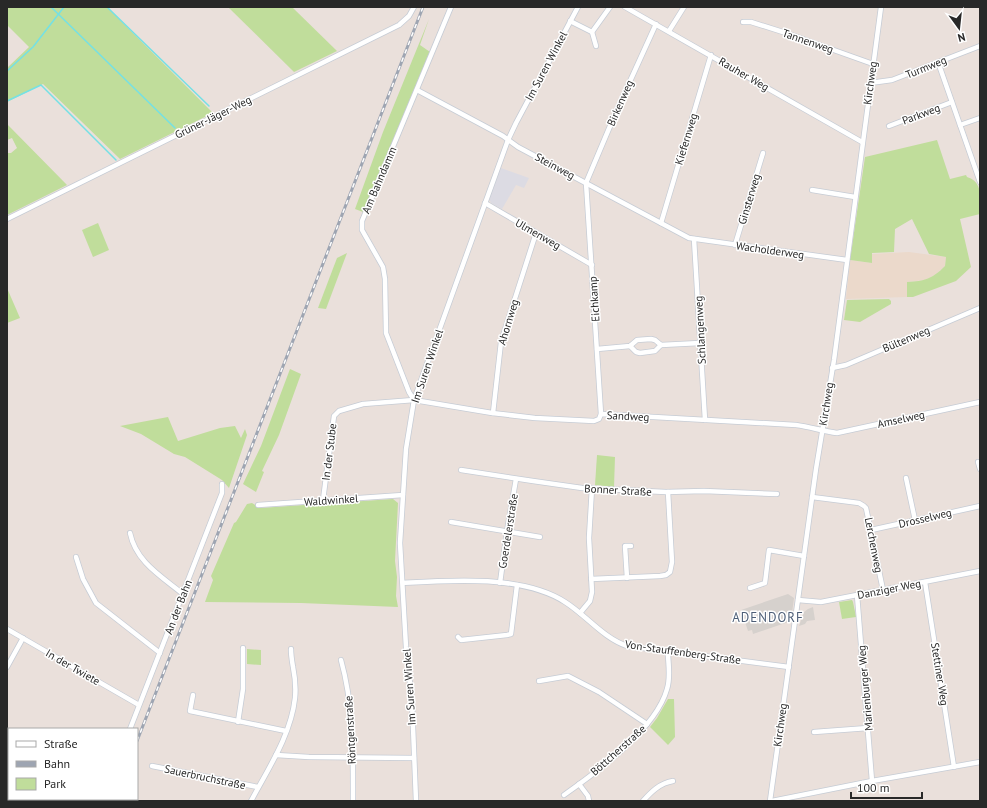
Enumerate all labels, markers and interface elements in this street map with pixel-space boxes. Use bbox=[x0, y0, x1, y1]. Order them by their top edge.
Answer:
north arrow bbox=[939, 8, 979, 48]
street label: Tannenweg bbox=[780, 26, 836, 56]
street label: Im Suren Winkel bbox=[522, 28, 571, 103]
text: N bbox=[956, 30, 967, 45]
street label: Turmweg bbox=[903, 52, 949, 82]
street label: Rauher Weg bbox=[716, 54, 772, 94]
street label: Kirchweg bbox=[860, 60, 880, 106]
street label: Birkenweg bbox=[604, 78, 636, 128]
street label: Grüner-Jäger-Weg bbox=[172, 92, 254, 142]
street label: Parkweg bbox=[900, 100, 942, 128]
street label: Kiefernweg bbox=[672, 111, 701, 167]
street label: Am Bahndamm bbox=[359, 144, 399, 216]
street label: Steinweg bbox=[533, 150, 577, 182]
street label: Ginsterweg bbox=[735, 172, 763, 226]
street label: Ulmenweg bbox=[513, 215, 563, 253]
street label: Wacholderweg bbox=[735, 238, 805, 262]
street label: Eichkamp bbox=[585, 276, 603, 322]
street label: Schlangenweg bbox=[691, 295, 709, 364]
street label: Ahornweg bbox=[494, 297, 522, 347]
street label: Bültenweg bbox=[880, 323, 932, 355]
street label: Im Suren Winkel bbox=[408, 327, 446, 405]
street label: Kirchweg bbox=[816, 381, 836, 427]
street label: Amselweg bbox=[876, 407, 926, 431]
street label: Sandweg bbox=[606, 408, 650, 424]
street label: In der Stube bbox=[319, 422, 339, 481]
street label: Bonner Straße bbox=[584, 481, 652, 499]
street label: Waldwinkel bbox=[303, 491, 359, 509]
street label: Goerdelerstraße bbox=[495, 492, 521, 569]
street label: Drosselweg bbox=[897, 505, 953, 531]
street label: Lerchenweg bbox=[862, 516, 886, 574]
street label: Danziger Weg bbox=[856, 576, 922, 602]
street label: An der Bahn bbox=[161, 578, 195, 636]
district label: ADENDORF bbox=[732, 609, 804, 626]
street label: Von-Stauffenberg-Straße bbox=[623, 637, 742, 667]
street label: Stettiner Weg bbox=[928, 642, 952, 707]
street label: Marienburger Weg bbox=[854, 644, 876, 731]
street label: In der Twiete bbox=[43, 646, 103, 688]
street label: Im Suren Winkel bbox=[399, 647, 419, 726]
street label: Röntgenstraße bbox=[341, 695, 359, 765]
street label: Kirchweg bbox=[770, 702, 790, 748]
street label: Böttcherstraße bbox=[587, 721, 649, 778]
legend bbox=[8, 728, 138, 800]
text: Straße bbox=[44, 736, 78, 751]
text: Bahn bbox=[44, 756, 70, 771]
street label: Sauerbruchstraße bbox=[163, 762, 247, 793]
scale bar bbox=[851, 774, 922, 800]
text: Park bbox=[44, 776, 66, 791]
text: 100 m bbox=[857, 780, 890, 795]

